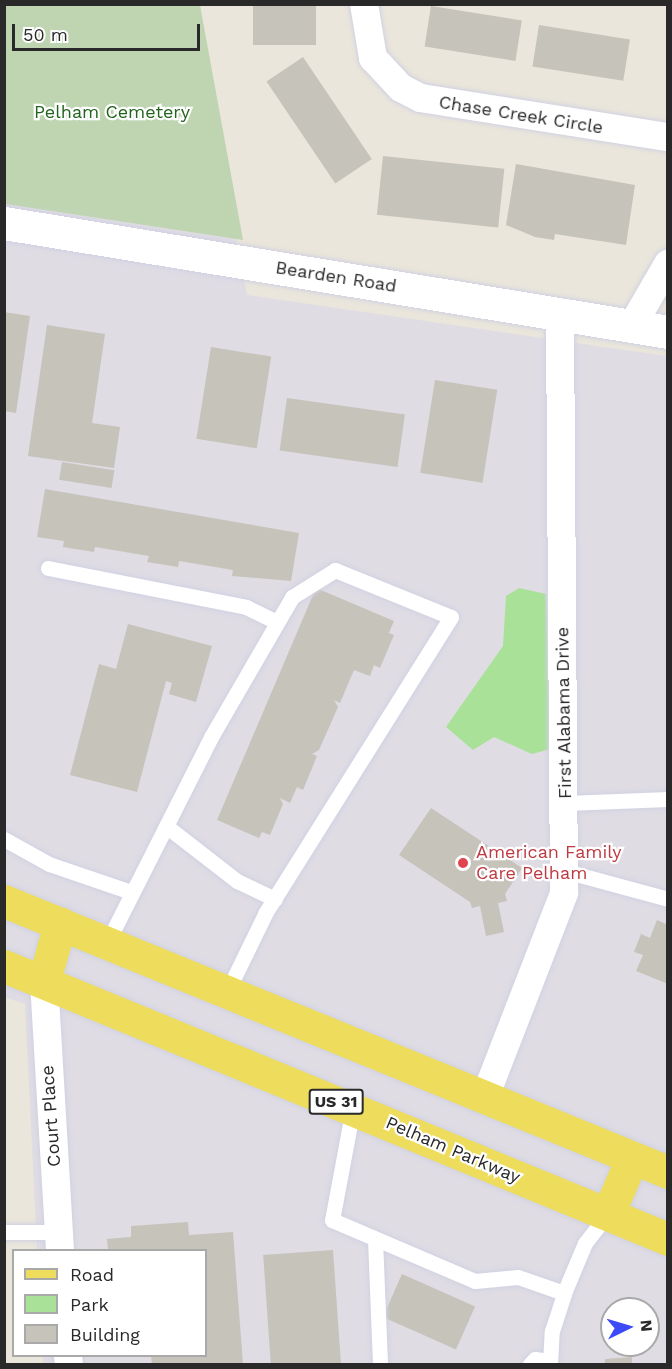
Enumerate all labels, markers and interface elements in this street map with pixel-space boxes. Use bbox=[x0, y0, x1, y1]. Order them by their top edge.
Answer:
scale bar bbox=[15, 12, 202, 50]
text: 50 m bbox=[23, 24, 68, 45]
street label: Chase Creek Circle bbox=[437, 91, 605, 139]
park label: Pelham Cemetery bbox=[34, 101, 190, 123]
street label: Bearden Road bbox=[274, 257, 398, 297]
street label: First Alabama Drive bbox=[552, 626, 576, 800]
place label: American Family Care Pelham bbox=[476, 842, 622, 884]
marker: American Family Care Pelham bbox=[454, 854, 472, 872]
street label: Court Place bbox=[37, 1064, 65, 1168]
road number: US 31 bbox=[308, 1089, 364, 1115]
street label: Pelham Parkway bbox=[383, 1112, 523, 1188]
legend bbox=[12, 1249, 207, 1357]
text: Road bbox=[70, 1264, 114, 1285]
text: Park bbox=[70, 1294, 109, 1315]
north arrow bbox=[600, 1297, 660, 1357]
text: N bbox=[636, 1319, 656, 1332]
text: Building bbox=[70, 1324, 140, 1345]

